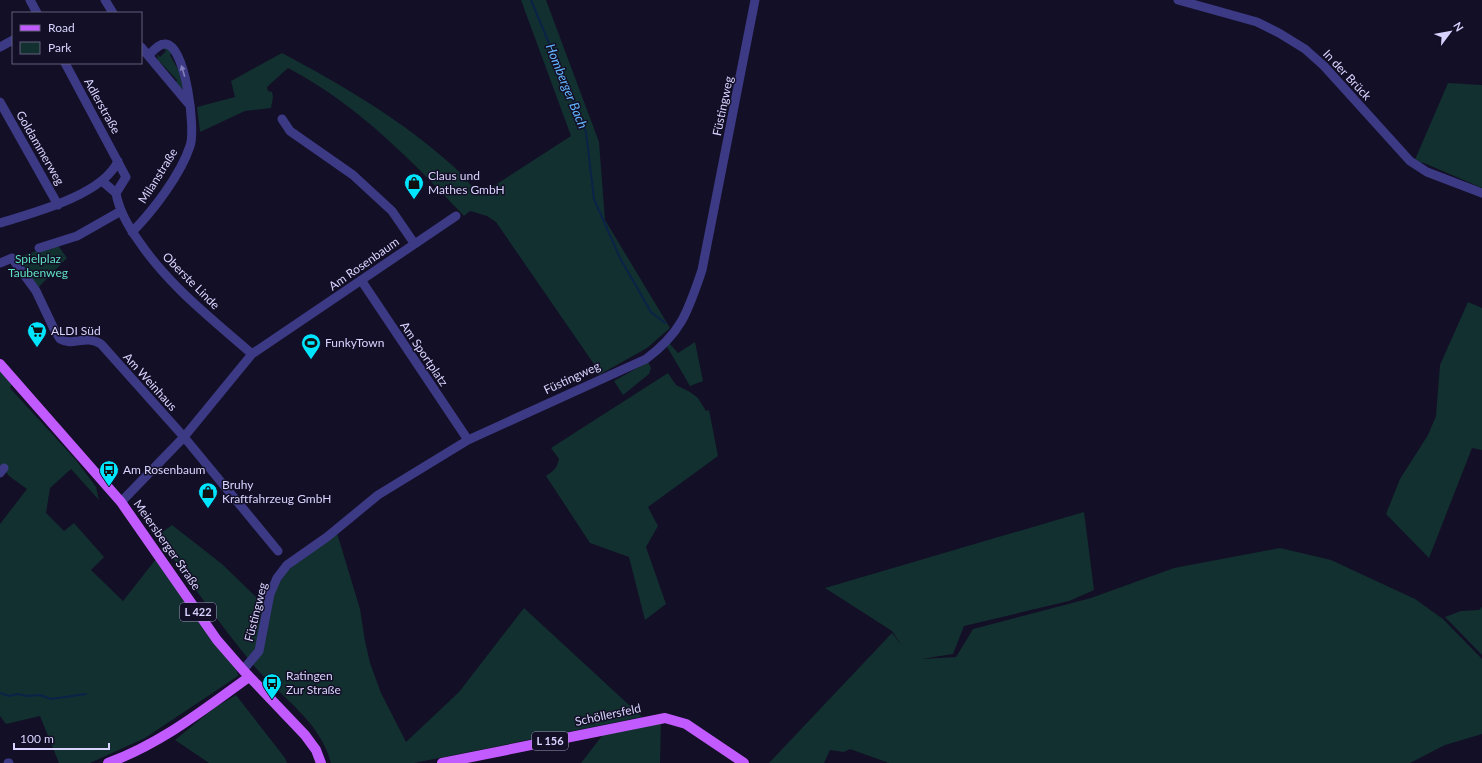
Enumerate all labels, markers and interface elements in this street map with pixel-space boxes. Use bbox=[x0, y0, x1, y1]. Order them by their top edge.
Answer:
legend bbox=[12, 12, 142, 64]
north arrow bbox=[1430, 12, 1470, 52]
text: N bbox=[1451, 19, 1467, 33]
text: Road bbox=[48, 20, 75, 35]
text: Park bbox=[48, 40, 72, 55]
water label: Homberger Bach bbox=[543, 41, 591, 131]
street label: In der Brück bbox=[1320, 46, 1375, 104]
one-way arrow bbox=[180, 64, 186, 76]
street label: Adlerstraße bbox=[81, 75, 124, 136]
street label: Füstingweg bbox=[709, 75, 736, 137]
street label: Goldammerweg bbox=[13, 108, 68, 188]
street label: Milanstraße bbox=[135, 145, 180, 206]
place label: Claus und Mathes GmbH bbox=[428, 168, 505, 197]
shop icon: Claus und Mathes GmbH bbox=[403, 172, 425, 200]
street label: Am Rosenbaum bbox=[326, 234, 402, 293]
street label: Oberste Linde bbox=[160, 249, 223, 312]
park label: Spielplaz Taubenweg bbox=[8, 251, 68, 280]
street label: Am Sportplatz bbox=[397, 319, 452, 389]
supermarket icon: ALDI Süd bbox=[26, 320, 48, 348]
place label: ALDI Süd bbox=[51, 323, 101, 338]
sports icon: FunkyTown bbox=[300, 332, 322, 360]
place label: FunkyTown bbox=[325, 335, 384, 350]
street label: Am Weinhaus bbox=[120, 349, 180, 414]
street label: Füstingweg bbox=[541, 358, 602, 397]
bus stop icon: Am Rosenbaum bbox=[98, 459, 120, 487]
place label: Am Rosenbaum bbox=[123, 462, 206, 477]
place label: Bruhy Kraftfahrzeug GmbH bbox=[222, 477, 331, 506]
shop icon: Bruhy Kraftfahrzeug GmbH bbox=[197, 481, 219, 509]
street label: Meiersberger Straße bbox=[131, 497, 204, 593]
street label: Füstingweg bbox=[241, 581, 270, 643]
road number: L 422 bbox=[180, 603, 216, 621]
place label: Ratingen Zur Straße bbox=[286, 668, 341, 697]
bus stop icon: Ratingen Zur Straße bbox=[261, 672, 283, 700]
street label: Schöllersfeld bbox=[573, 700, 642, 729]
scale bar bbox=[14, 725, 109, 751]
text: 100 m bbox=[20, 731, 54, 746]
road number: L 156 bbox=[532, 732, 568, 750]

